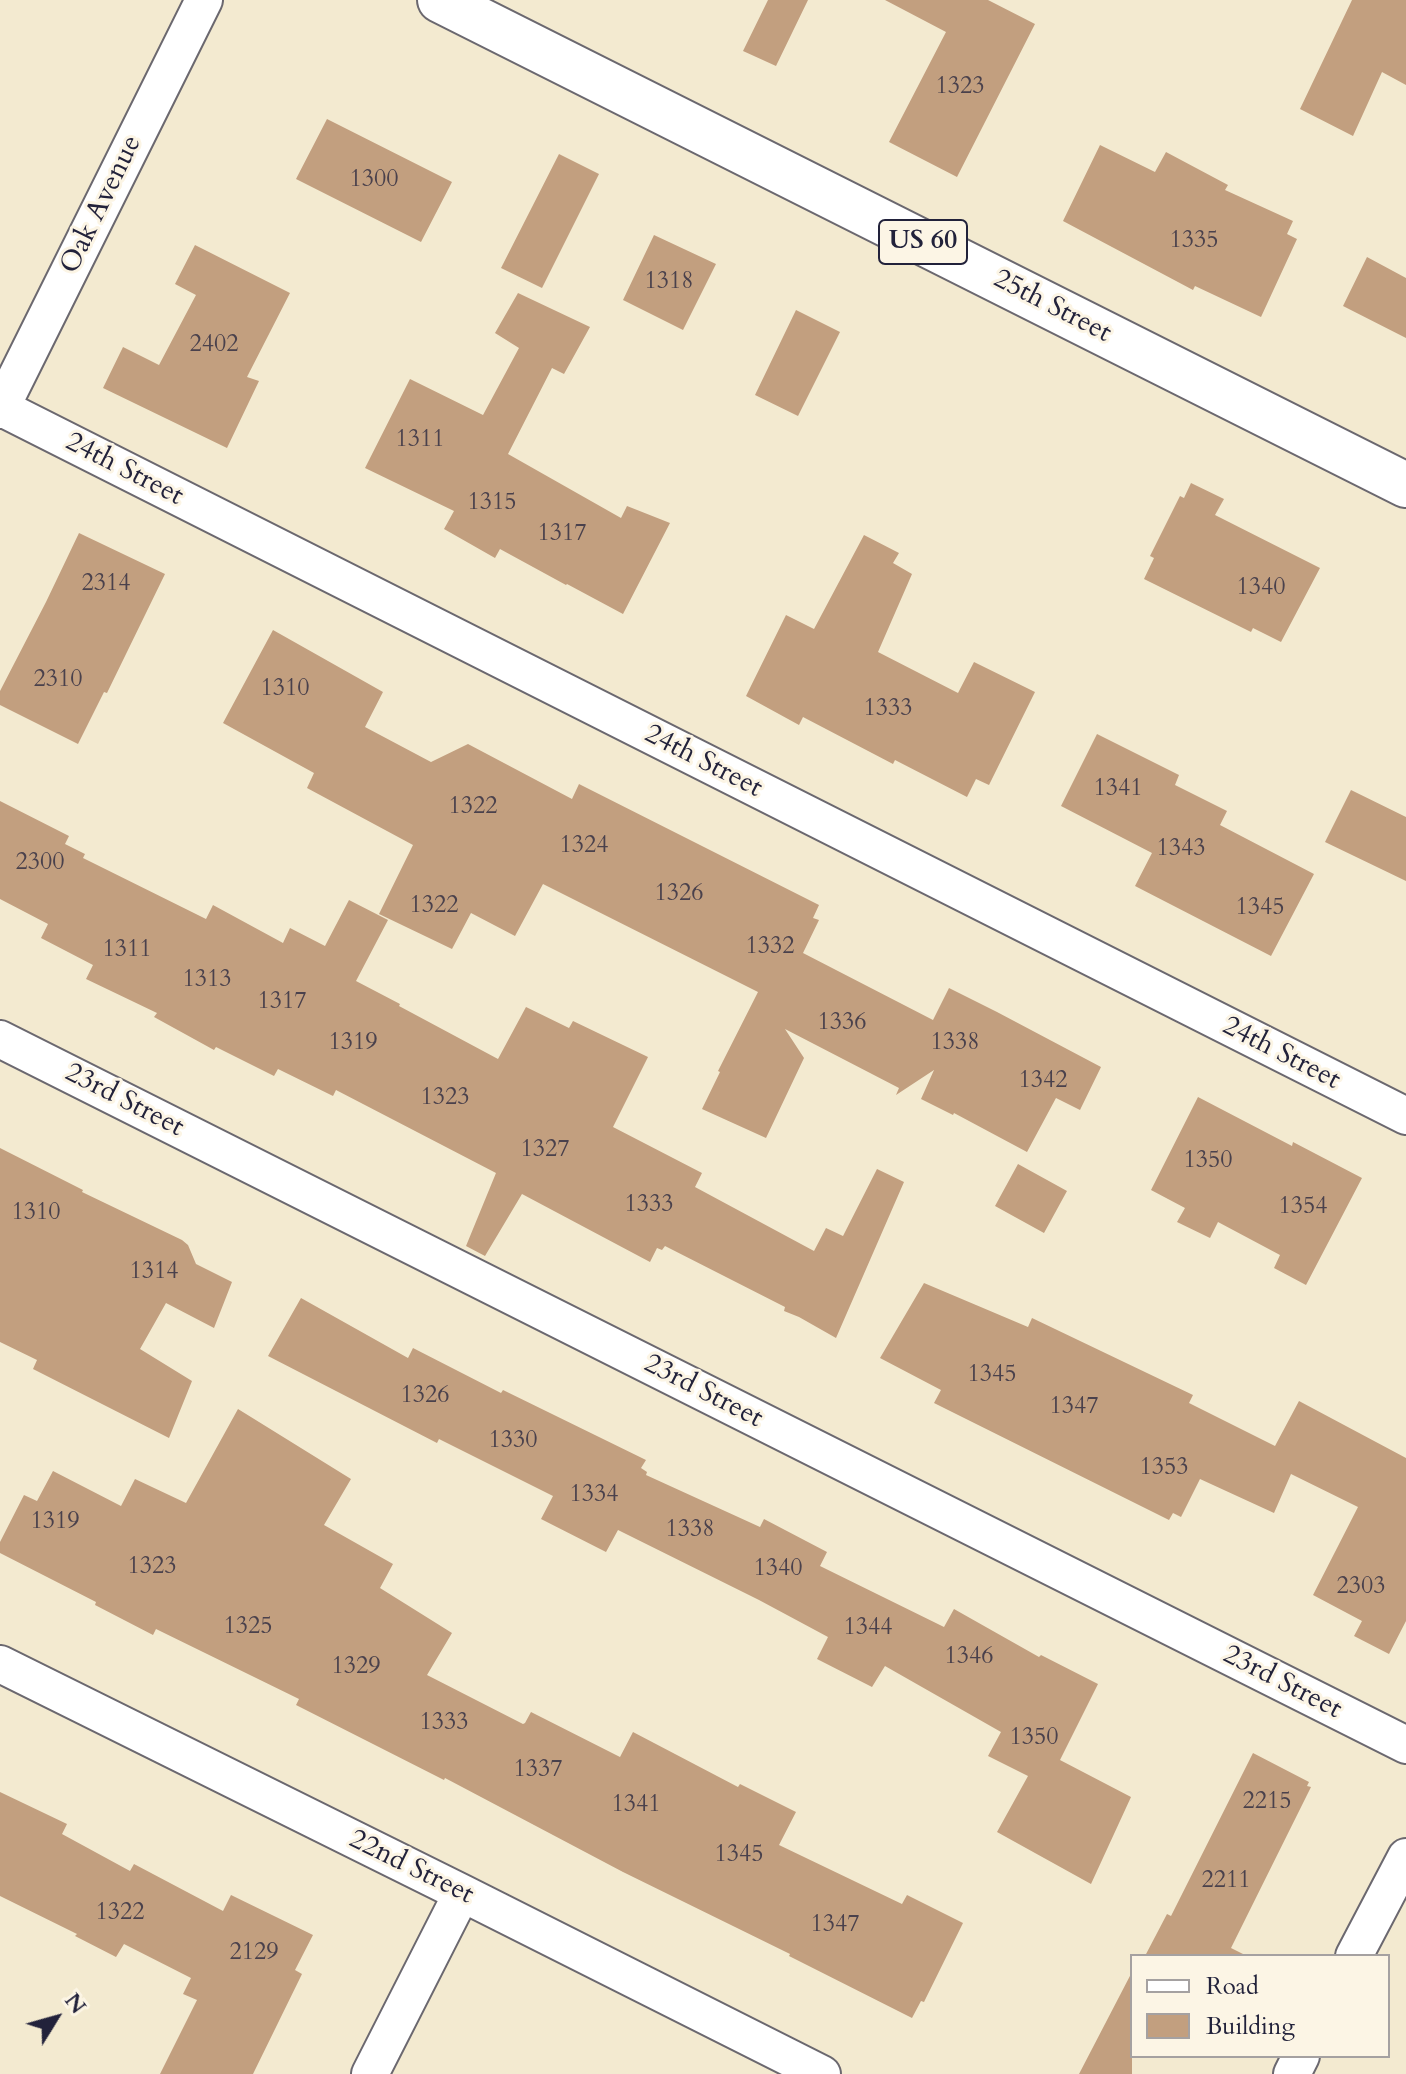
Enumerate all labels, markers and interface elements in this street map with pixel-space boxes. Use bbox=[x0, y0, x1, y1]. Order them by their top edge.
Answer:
house number: 1323 bbox=[935, 73, 985, 101]
street label: Oak Avenue bbox=[54, 130, 150, 280]
house number: 1300 bbox=[349, 166, 399, 194]
road number: US 60 bbox=[879, 220, 967, 264]
house number: 1335 bbox=[1169, 227, 1219, 255]
street label: 25th Street bbox=[987, 263, 1117, 351]
house number: 1318 bbox=[644, 268, 694, 296]
house number: 2402 bbox=[189, 331, 239, 359]
street label: 24th Street bbox=[59, 426, 189, 514]
house number: 1311 bbox=[395, 426, 445, 454]
house number: 1315 bbox=[467, 489, 517, 517]
house number: 1317 bbox=[537, 520, 587, 548]
house number: 2314 bbox=[81, 570, 131, 598]
house number: 1340 bbox=[1236, 574, 1286, 602]
house number: 2310 bbox=[33, 666, 83, 694]
house number: 1310 bbox=[260, 675, 310, 703]
house number: 1333 bbox=[863, 695, 913, 723]
street label: 24th Street bbox=[638, 718, 768, 806]
house number: 1341 bbox=[1093, 775, 1143, 803]
house number: 1322 bbox=[448, 793, 498, 821]
house number: 1324 bbox=[559, 832, 609, 860]
house number: 1343 bbox=[1156, 835, 1206, 863]
house number: 2300 bbox=[15, 849, 65, 877]
house number: 1326 bbox=[654, 880, 704, 908]
house number: 1322 bbox=[409, 892, 459, 920]
house number: 1345 bbox=[1235, 894, 1285, 922]
house number: 1332 bbox=[745, 933, 795, 961]
house number: 1311 bbox=[102, 936, 152, 964]
house number: 1313 bbox=[182, 966, 232, 994]
house number: 1317 bbox=[257, 988, 307, 1016]
house number: 1336 bbox=[817, 1009, 867, 1037]
street label: 24th Street bbox=[1216, 1010, 1346, 1098]
house number: 1319 bbox=[328, 1029, 378, 1057]
house number: 1338 bbox=[930, 1029, 980, 1057]
street label: 23rd Street bbox=[59, 1057, 189, 1145]
house number: 1342 bbox=[1018, 1067, 1068, 1095]
house number: 1323 bbox=[420, 1084, 470, 1112]
house number: 1327 bbox=[520, 1136, 570, 1164]
house number: 1350 bbox=[1183, 1147, 1233, 1175]
house number: 1333 bbox=[624, 1191, 674, 1219]
house number: 1354 bbox=[1278, 1193, 1328, 1221]
house number: 1310 bbox=[11, 1199, 61, 1227]
house number: 1314 bbox=[129, 1258, 179, 1286]
street label: 23rd Street bbox=[638, 1348, 768, 1436]
house number: 1345 bbox=[967, 1361, 1017, 1389]
house number: 1326 bbox=[400, 1382, 450, 1410]
house number: 1347 bbox=[1049, 1393, 1099, 1421]
house number: 1330 bbox=[488, 1427, 538, 1455]
house number: 1353 bbox=[1139, 1454, 1189, 1482]
house number: 1334 bbox=[569, 1481, 619, 1509]
house number: 1319 bbox=[30, 1508, 80, 1536]
house number: 1338 bbox=[665, 1516, 715, 1544]
house number: 1323 bbox=[127, 1553, 177, 1581]
house number: 1340 bbox=[753, 1555, 803, 1583]
house number: 2303 bbox=[1336, 1573, 1386, 1601]
house number: 1325 bbox=[223, 1613, 273, 1641]
house number: 1344 bbox=[843, 1614, 893, 1642]
street label: 23rd Street bbox=[1217, 1639, 1347, 1727]
house number: 1346 bbox=[944, 1643, 994, 1671]
house number: 1329 bbox=[331, 1653, 381, 1681]
house number: 1333 bbox=[419, 1709, 469, 1737]
house number: 1350 bbox=[1009, 1724, 1059, 1752]
house number: 1337 bbox=[513, 1756, 563, 1784]
house number: 2215 bbox=[1242, 1788, 1292, 1816]
house number: 1341 bbox=[611, 1791, 661, 1819]
street label: 22nd Street bbox=[343, 1823, 479, 1913]
house number: 1345 bbox=[714, 1841, 764, 1869]
house number: 2211 bbox=[1201, 1867, 1251, 1895]
house number: 1322 bbox=[95, 1899, 145, 1927]
house number: 1347 bbox=[810, 1911, 860, 1939]
house number: 2129 bbox=[229, 1939, 279, 1967]
legend bbox=[1130, 1954, 1390, 2058]
text: Road bbox=[1206, 1970, 1259, 2003]
north arrow bbox=[16, 1978, 96, 2058]
text: N bbox=[57, 1987, 93, 2020]
text: Building bbox=[1206, 2010, 1295, 2043]

